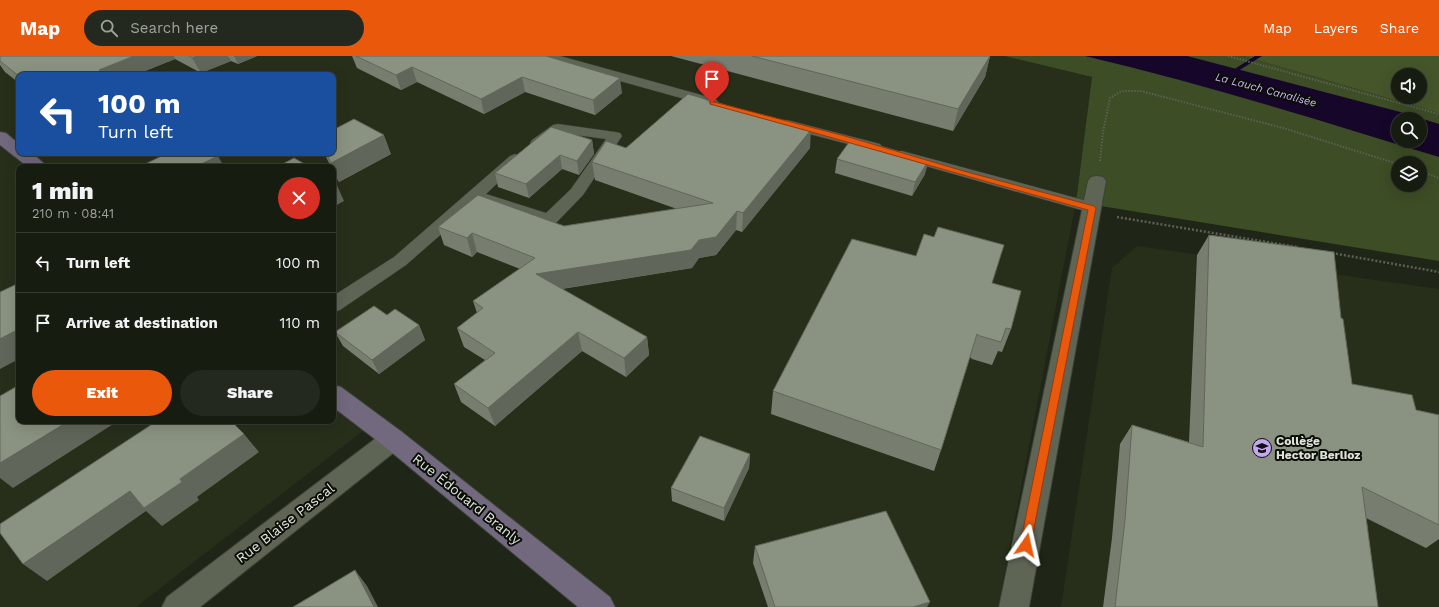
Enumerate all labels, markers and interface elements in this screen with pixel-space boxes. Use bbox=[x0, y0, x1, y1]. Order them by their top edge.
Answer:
search box bbox=[84, 10, 364, 46]
text: Map bbox=[20, 17, 60, 40]
icon: search bbox=[98, 17, 120, 39]
text: Search here bbox=[130, 19, 218, 37]
text: Map bbox=[1263, 20, 1292, 36]
text: Layers bbox=[1314, 20, 1358, 36]
text: Share bbox=[1380, 20, 1419, 36]
pin bbox=[695, 62, 729, 103]
icon: arrive bbox=[701, 68, 723, 90]
map controls bbox=[1391, 68, 1427, 192]
button: sound bbox=[1391, 68, 1427, 104]
water label: La Lauch Canalisée bbox=[1214, 70, 1318, 110]
text: 100 m bbox=[98, 87, 181, 120]
icon: left bbox=[32, 88, 84, 140]
button: search bbox=[1391, 112, 1427, 148]
text: Turn left bbox=[98, 121, 173, 142]
button: layers bbox=[1391, 156, 1427, 192]
text: 1 min bbox=[32, 177, 94, 205]
button: close bbox=[278, 177, 320, 219]
text: 210 m · 08:41 bbox=[32, 206, 114, 221]
icon: left bbox=[32, 252, 54, 274]
text: Turn left bbox=[66, 254, 130, 272]
text: 100 m bbox=[276, 254, 320, 272]
icon: arrive bbox=[32, 312, 54, 334]
text: Arrive at destination bbox=[66, 314, 218, 332]
text: 110 m bbox=[280, 314, 320, 332]
button: Exit bbox=[32, 370, 172, 416]
button: Share bbox=[180, 370, 320, 416]
place label: Collège Hector Berlioz bbox=[1276, 434, 1361, 462]
school or university icon: Collège Hector Berlioz bbox=[1251, 437, 1273, 459]
street label: Rue Édouard Branly bbox=[410, 450, 525, 548]
street label: Rue Blaise Pascal bbox=[233, 479, 338, 566]
position arrow bbox=[1005, 524, 1047, 566]

